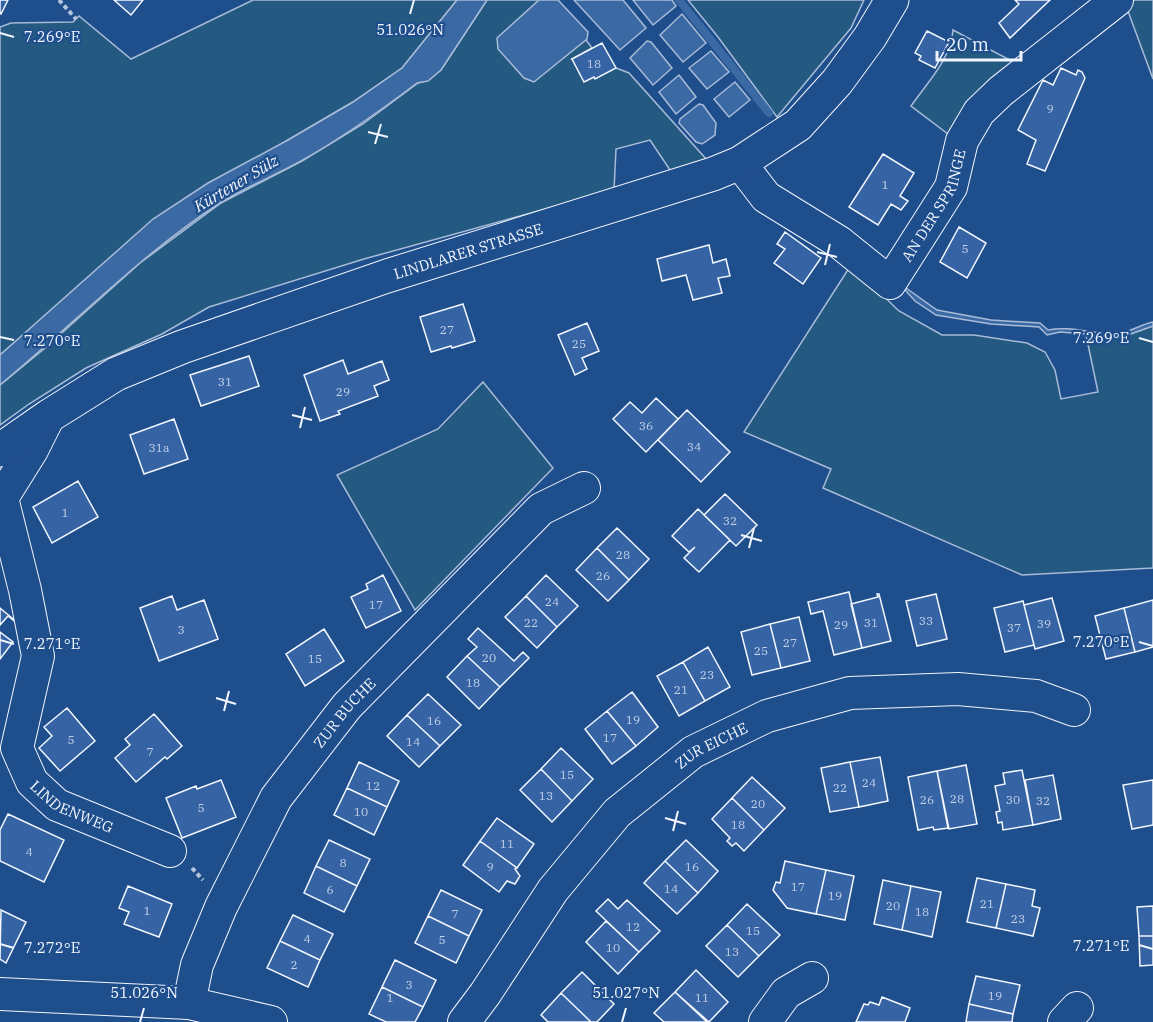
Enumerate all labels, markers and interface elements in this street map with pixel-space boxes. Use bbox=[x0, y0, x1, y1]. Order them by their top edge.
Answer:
text: 51.026°N bbox=[376, 20, 444, 39]
scale bar bbox=[937, 24, 1021, 62]
text: 7.269°E bbox=[24, 27, 80, 46]
text: 20 m bbox=[946, 33, 989, 56]
house number: 18 bbox=[587, 56, 601, 71]
house number: 9 bbox=[1046, 101, 1054, 116]
street label: AN DER SPRINGE bbox=[897, 147, 969, 265]
water label: Kürtener Sülz bbox=[189, 150, 283, 217]
house number: 1 bbox=[881, 177, 889, 192]
street label: LINDLARER STRASSE bbox=[391, 218, 545, 283]
house number: 5 bbox=[961, 241, 969, 256]
house number: 27 bbox=[440, 322, 454, 337]
text: 7.269°E bbox=[1073, 328, 1129, 347]
text: 7.270°E bbox=[24, 331, 80, 350]
house number: 25 bbox=[572, 336, 586, 351]
house number: 31 bbox=[218, 374, 232, 389]
house number: 29 bbox=[336, 384, 350, 399]
house number: 36 bbox=[639, 418, 653, 433]
house number: 34 bbox=[687, 439, 701, 454]
house number: 31a bbox=[149, 440, 170, 455]
house number: 1 bbox=[61, 505, 69, 520]
house number: 32 bbox=[723, 513, 737, 528]
house number: 28 bbox=[616, 547, 630, 562]
house number: 26 bbox=[596, 568, 610, 583]
house number: 24 bbox=[545, 594, 559, 609]
house number: 17 bbox=[369, 597, 383, 612]
house number: 33 bbox=[919, 613, 933, 628]
house number: 22 bbox=[524, 615, 538, 630]
house number: 31 bbox=[864, 615, 878, 630]
house number: 39 bbox=[1037, 616, 1051, 631]
house number: 29 bbox=[834, 617, 848, 632]
house number: 37 bbox=[1007, 620, 1021, 635]
house number: 3 bbox=[177, 622, 185, 637]
text: 7.270°E bbox=[1073, 632, 1129, 651]
text: 7.271°E bbox=[24, 634, 80, 653]
house number: 27 bbox=[783, 635, 797, 650]
house number: 25 bbox=[754, 643, 768, 658]
house number: 20 bbox=[482, 650, 496, 665]
house number: 15 bbox=[308, 651, 322, 666]
house number: 23 bbox=[700, 667, 714, 682]
street label: ZUR BUCHE bbox=[309, 673, 379, 751]
house number: 18 bbox=[466, 675, 480, 690]
house number: 21 bbox=[674, 682, 688, 697]
house number: 19 bbox=[626, 712, 640, 727]
house number: 16 bbox=[427, 713, 441, 728]
street label: ZUR EICHE bbox=[671, 718, 750, 773]
house number: 17 bbox=[603, 730, 617, 745]
house number: 5 bbox=[67, 732, 75, 747]
house number: 14 bbox=[406, 734, 420, 749]
house number: 7 bbox=[146, 744, 154, 759]
house number: 15 bbox=[560, 767, 574, 782]
house number: 24 bbox=[862, 775, 876, 790]
street label: LINDENWEG bbox=[27, 776, 116, 837]
house number: 12 bbox=[366, 778, 380, 793]
house number: 22 bbox=[833, 780, 847, 795]
house number: 13 bbox=[539, 788, 553, 803]
house number: 28 bbox=[950, 791, 964, 806]
house number: 26 bbox=[920, 792, 934, 807]
house number: 30 bbox=[1006, 792, 1020, 807]
house number: 32 bbox=[1036, 793, 1050, 808]
house number: 20 bbox=[751, 796, 765, 811]
house number: 5 bbox=[197, 800, 205, 815]
house number: 10 bbox=[354, 804, 368, 819]
house number: 18 bbox=[731, 817, 745, 832]
house number: 11 bbox=[500, 836, 514, 851]
house number: 4 bbox=[25, 844, 33, 859]
house number: 8 bbox=[339, 855, 347, 870]
house number: 9 bbox=[486, 859, 494, 874]
house number: 16 bbox=[685, 859, 699, 874]
house number: 17 bbox=[791, 879, 805, 894]
house number: 14 bbox=[664, 881, 678, 896]
house number: 6 bbox=[326, 882, 334, 897]
house number: 19 bbox=[828, 888, 842, 903]
house number: 21 bbox=[980, 896, 994, 911]
house number: 20 bbox=[886, 898, 900, 913]
house number: 1 bbox=[143, 903, 151, 918]
house number: 18 bbox=[915, 904, 929, 919]
house number: 7 bbox=[451, 906, 459, 921]
house number: 23 bbox=[1011, 911, 1025, 926]
house number: 12 bbox=[626, 919, 640, 934]
house number: 15 bbox=[746, 923, 760, 938]
house number: 4 bbox=[303, 931, 311, 946]
house number: 5 bbox=[438, 932, 446, 947]
text: 7.271°E bbox=[1073, 936, 1129, 955]
text: 7.272°E bbox=[24, 938, 80, 957]
house number: 10 bbox=[606, 940, 620, 955]
house number: 13 bbox=[725, 944, 739, 959]
house number: 2 bbox=[290, 957, 298, 972]
house number: 3 bbox=[405, 977, 413, 992]
text: 51.026°N bbox=[110, 983, 178, 1002]
text: 51.027°N bbox=[592, 983, 660, 1002]
house number: 19 bbox=[988, 988, 1002, 1003]
house number: 1 bbox=[386, 990, 394, 1005]
house number: 11 bbox=[695, 990, 709, 1005]

